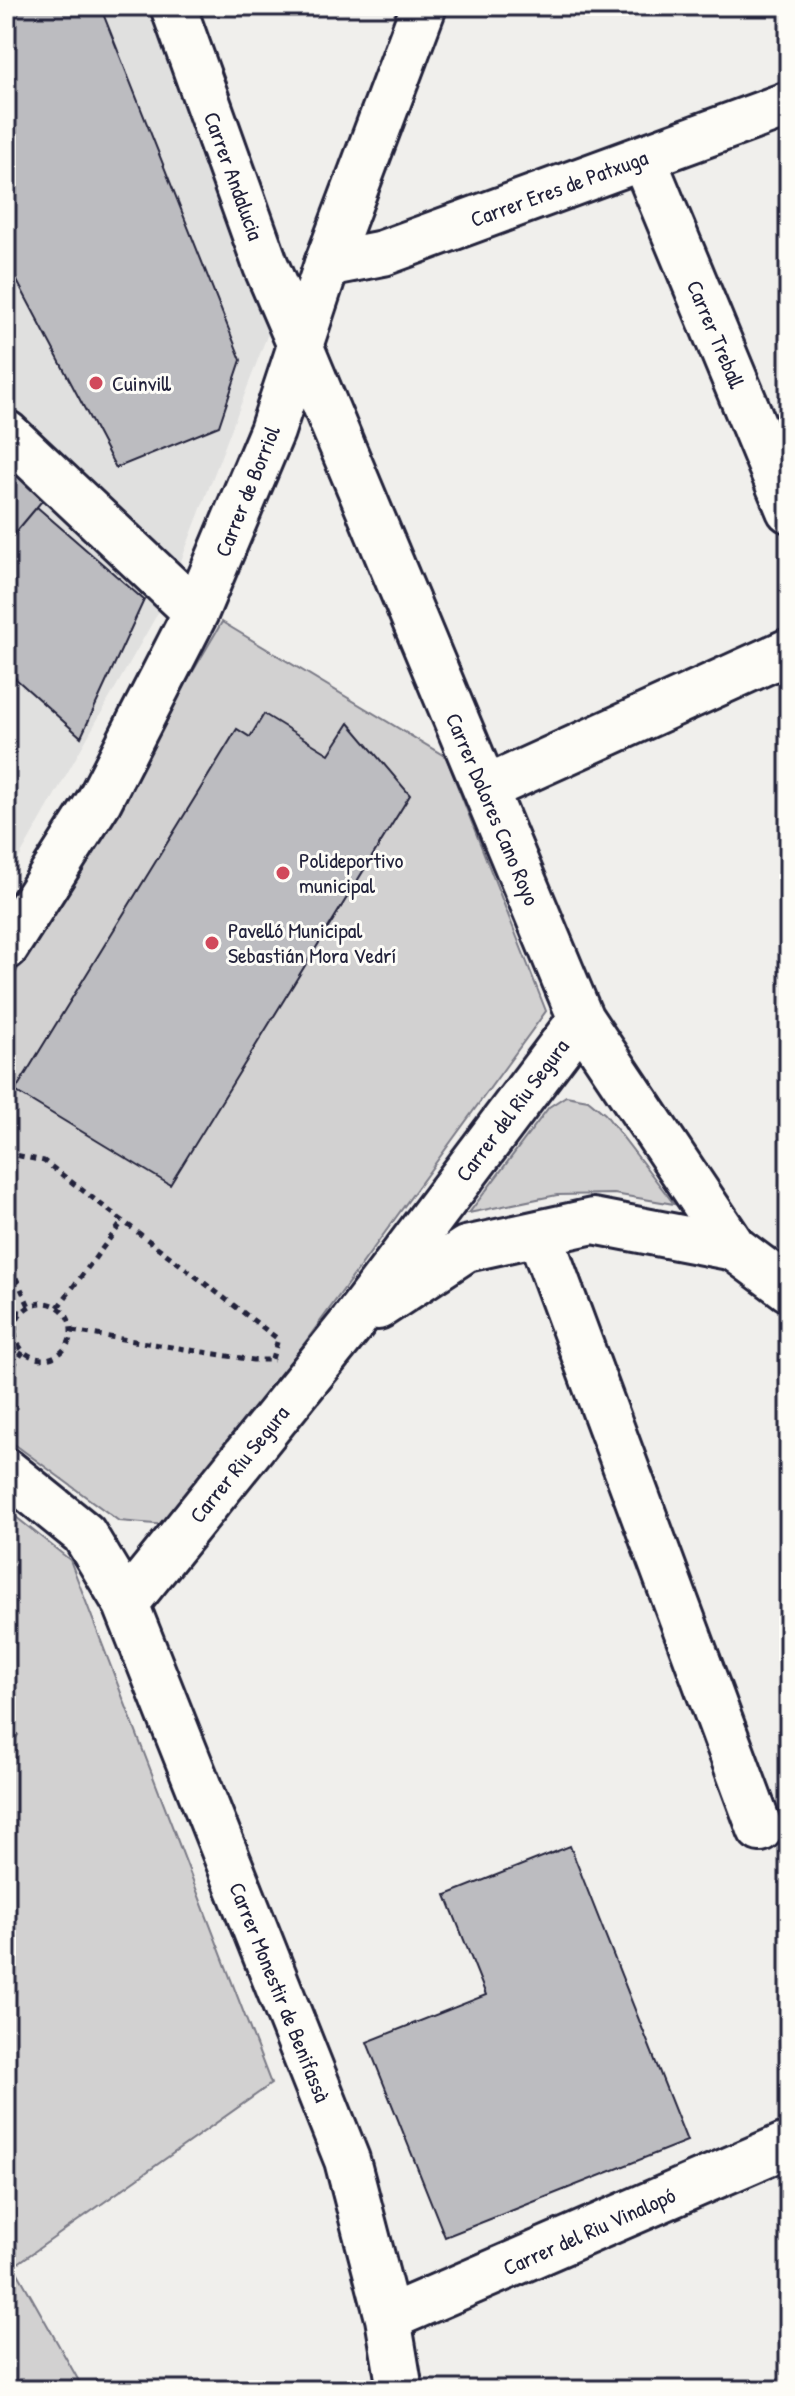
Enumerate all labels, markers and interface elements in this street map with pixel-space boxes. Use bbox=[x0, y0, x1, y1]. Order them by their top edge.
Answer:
street label: Carrer Andalucia bbox=[197, 108, 271, 245]
street label: Carrer Eres de Patxuga bbox=[466, 142, 652, 234]
street label: Carrer Treball bbox=[680, 275, 752, 393]
place label: Cuinvill bbox=[112, 368, 171, 398]
marker: Cuinvill bbox=[87, 374, 105, 392]
street label: Carrer de Borriol bbox=[207, 421, 287, 561]
street label: Carrer Dolores Cano Royo bbox=[439, 708, 547, 910]
place label: Polideportivo municipal bbox=[299, 845, 404, 900]
marker: Polideportivo municipal bbox=[274, 864, 292, 882]
place label: Pavelló Municipal Sebastián Mora Vedrí bbox=[228, 915, 396, 970]
marker: Pavelló Municipal Sebastián Mora Vedrí bbox=[203, 934, 221, 952]
street label: Carrer del Riu Segura bbox=[448, 1032, 576, 1187]
street label: Carrer Riu Segura bbox=[182, 1399, 296, 1529]
street label: Carrer Monestir de Benifassà bbox=[222, 1878, 338, 2107]
street label: Carrer del Riu Vinalopó bbox=[498, 2179, 680, 2282]

